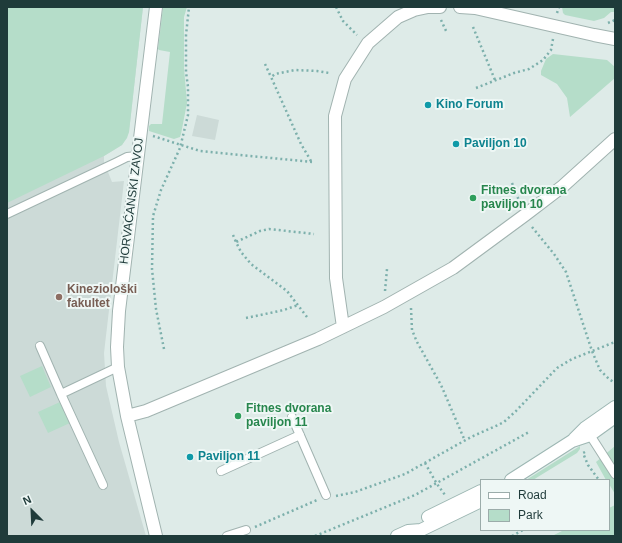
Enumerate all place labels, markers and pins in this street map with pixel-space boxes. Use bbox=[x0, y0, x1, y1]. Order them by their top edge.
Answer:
place label: Kino Forum bbox=[436, 98, 503, 112]
marker: Kino Forum bbox=[423, 100, 433, 110]
place label: Paviljon 10 bbox=[464, 137, 527, 151]
marker: Paviljon 10 bbox=[451, 139, 461, 149]
place label: Fitnes dvorana paviljon 10 bbox=[481, 184, 566, 212]
marker: Fitnes dvorana paviljon 10 bbox=[468, 193, 478, 203]
place label: Kineziološki fakultet bbox=[67, 283, 137, 311]
marker: Kineziološki fakultet bbox=[54, 292, 64, 302]
place label: Fitnes dvorana paviljon 11 bbox=[246, 402, 331, 430]
marker: Fitnes dvorana paviljon 11 bbox=[233, 411, 243, 421]
place label: Paviljon 11 bbox=[198, 450, 260, 464]
marker: Paviljon 11 bbox=[185, 452, 195, 462]

